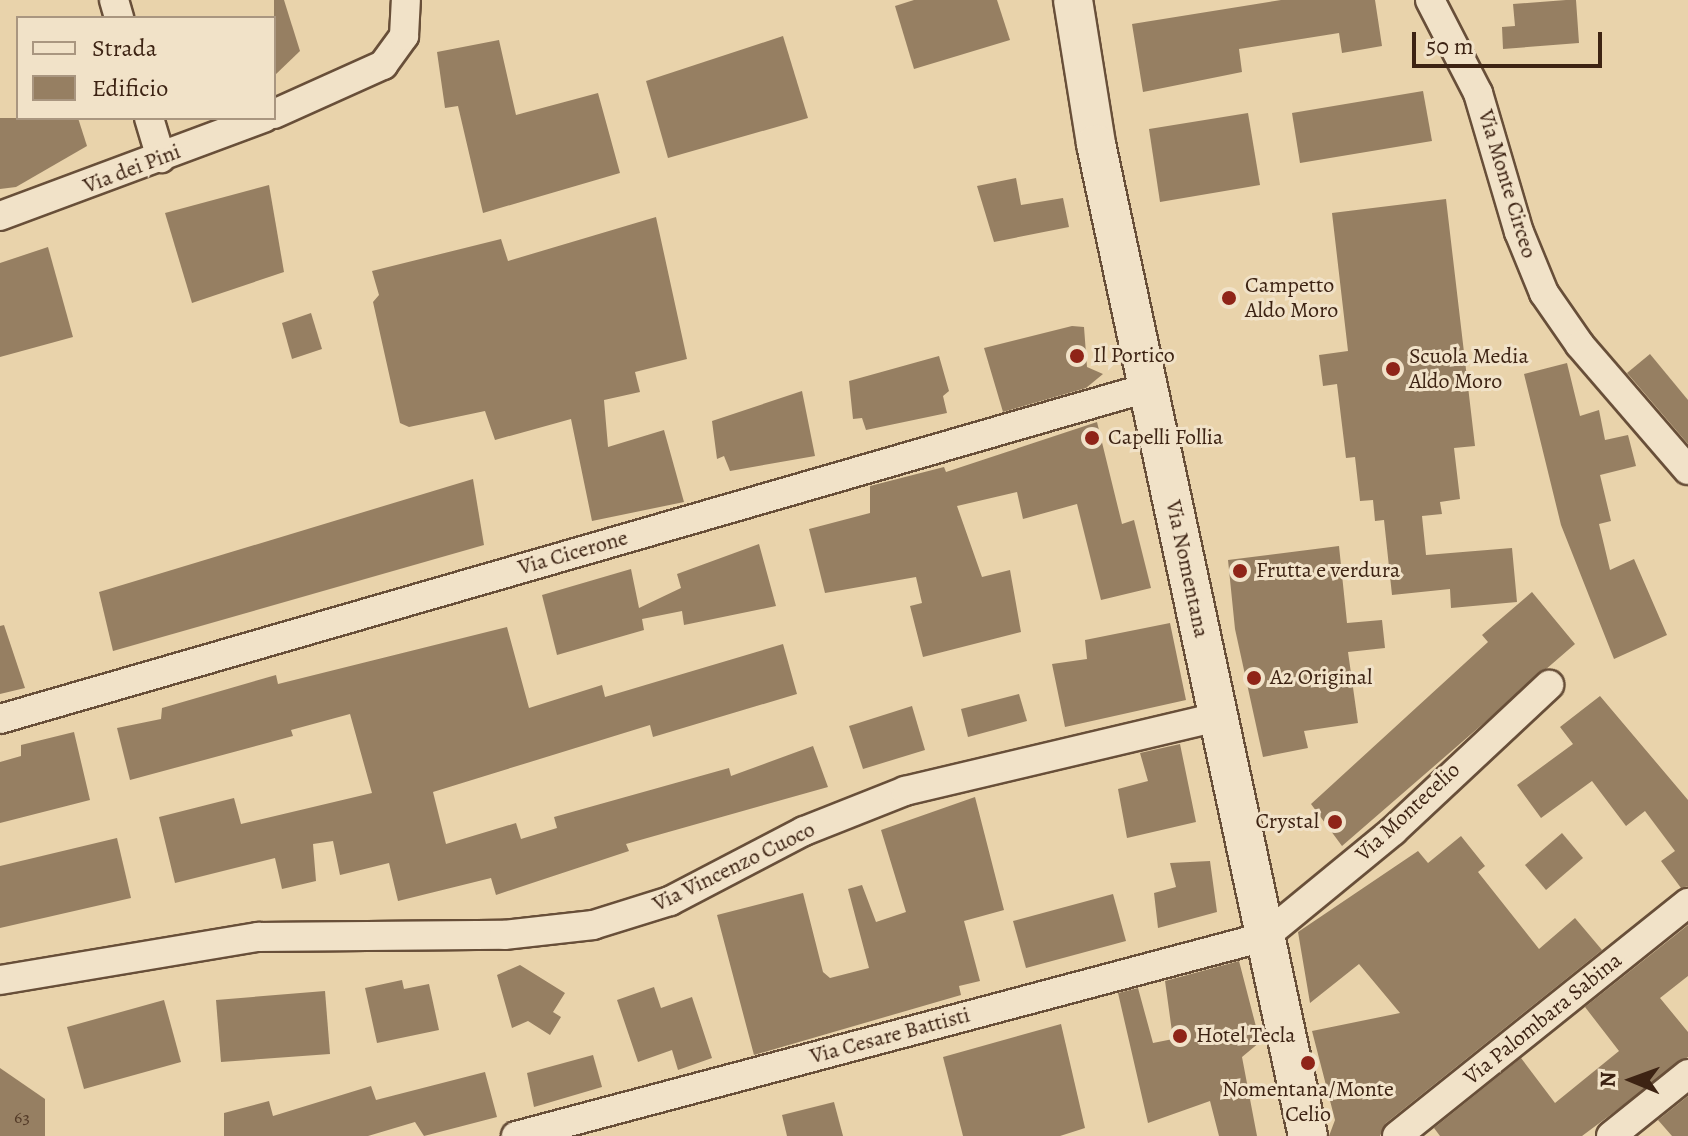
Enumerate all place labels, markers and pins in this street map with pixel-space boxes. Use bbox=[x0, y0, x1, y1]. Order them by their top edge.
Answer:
place label: Campetto Aldo Moro bbox=[1245, 272, 1338, 324]
marker: Campetto Aldo Moro bbox=[1220, 289, 1238, 307]
place label: Il Portico bbox=[1093, 343, 1175, 369]
place label: Scuola Media Aldo Moro bbox=[1409, 343, 1529, 394]
marker: Il Portico bbox=[1068, 347, 1086, 365]
marker: Scuola Media Aldo Moro bbox=[1384, 360, 1402, 378]
place label: Capelli Follia bbox=[1108, 425, 1223, 451]
marker: Capelli Follia bbox=[1083, 429, 1101, 447]
place label: Frutta e verdura bbox=[1256, 558, 1400, 584]
marker: Frutta e verdura bbox=[1231, 562, 1249, 580]
place label: A2 Original bbox=[1270, 665, 1372, 691]
marker: A2 Original bbox=[1245, 669, 1263, 687]
place label: Crystal bbox=[1255, 809, 1319, 835]
marker: Crystal bbox=[1326, 813, 1344, 831]
place label: Hotel Tecla bbox=[1196, 1023, 1295, 1049]
marker: Hotel Tecla bbox=[1171, 1027, 1189, 1045]
marker: Nomentana/Monte Celio bbox=[1299, 1054, 1317, 1072]
place label: Nomentana/Monte Celio bbox=[1222, 1076, 1394, 1128]

